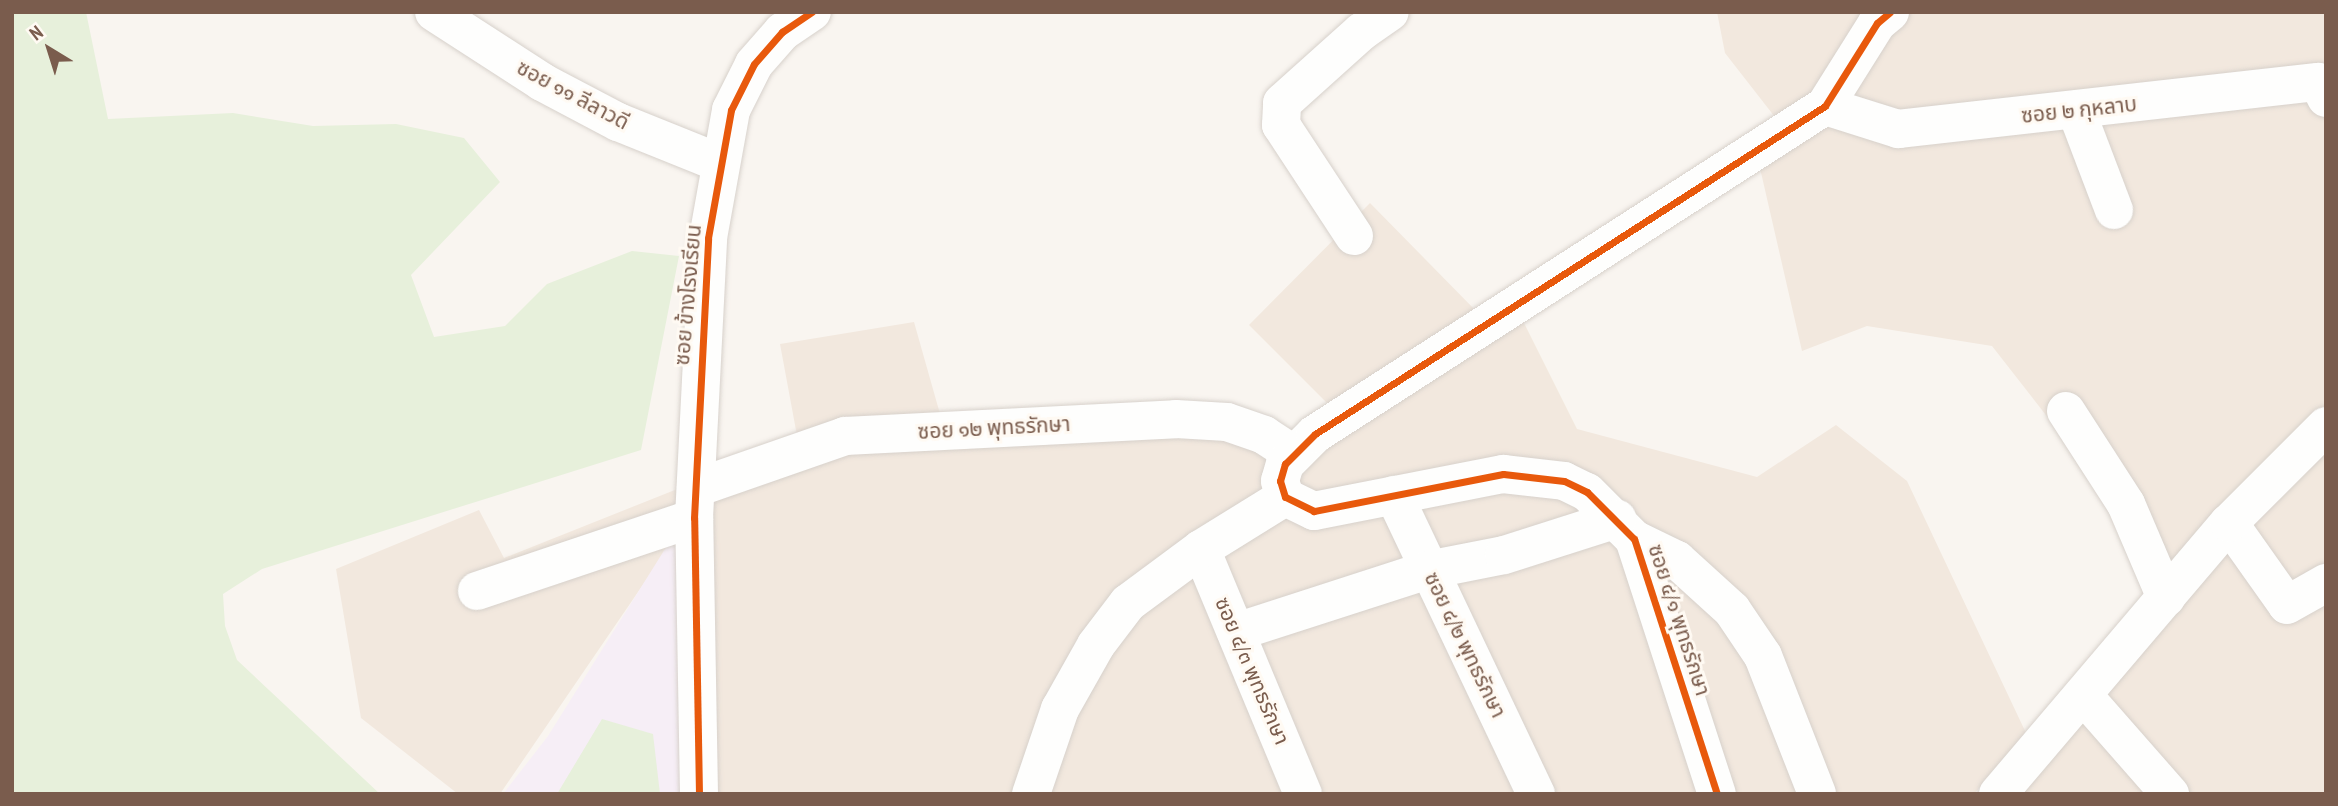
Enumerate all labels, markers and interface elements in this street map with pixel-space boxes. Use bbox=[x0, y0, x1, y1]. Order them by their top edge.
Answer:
north arrow bbox=[14, 14, 84, 84]
text: N bbox=[25, 20, 47, 45]
street label: ซอย ๑๑ ลีลาวดี bbox=[512, 55, 634, 135]
street label: ซอย ๒ กุหลาบ bbox=[2020, 91, 2138, 129]
street label: ซอย ข้างโรงเรียน bbox=[669, 224, 707, 366]
street label: ซอย ๑๒ พุทธรักษา bbox=[917, 411, 1071, 445]
street label: ซอย ๔/๑ พุทธรักษา bbox=[1643, 541, 1715, 699]
street label: ซอย ๔/๒ พุทธรักษา bbox=[1419, 568, 1511, 722]
street label: ซอย ๔/๓ พุทธรักษา bbox=[1210, 593, 1294, 749]

